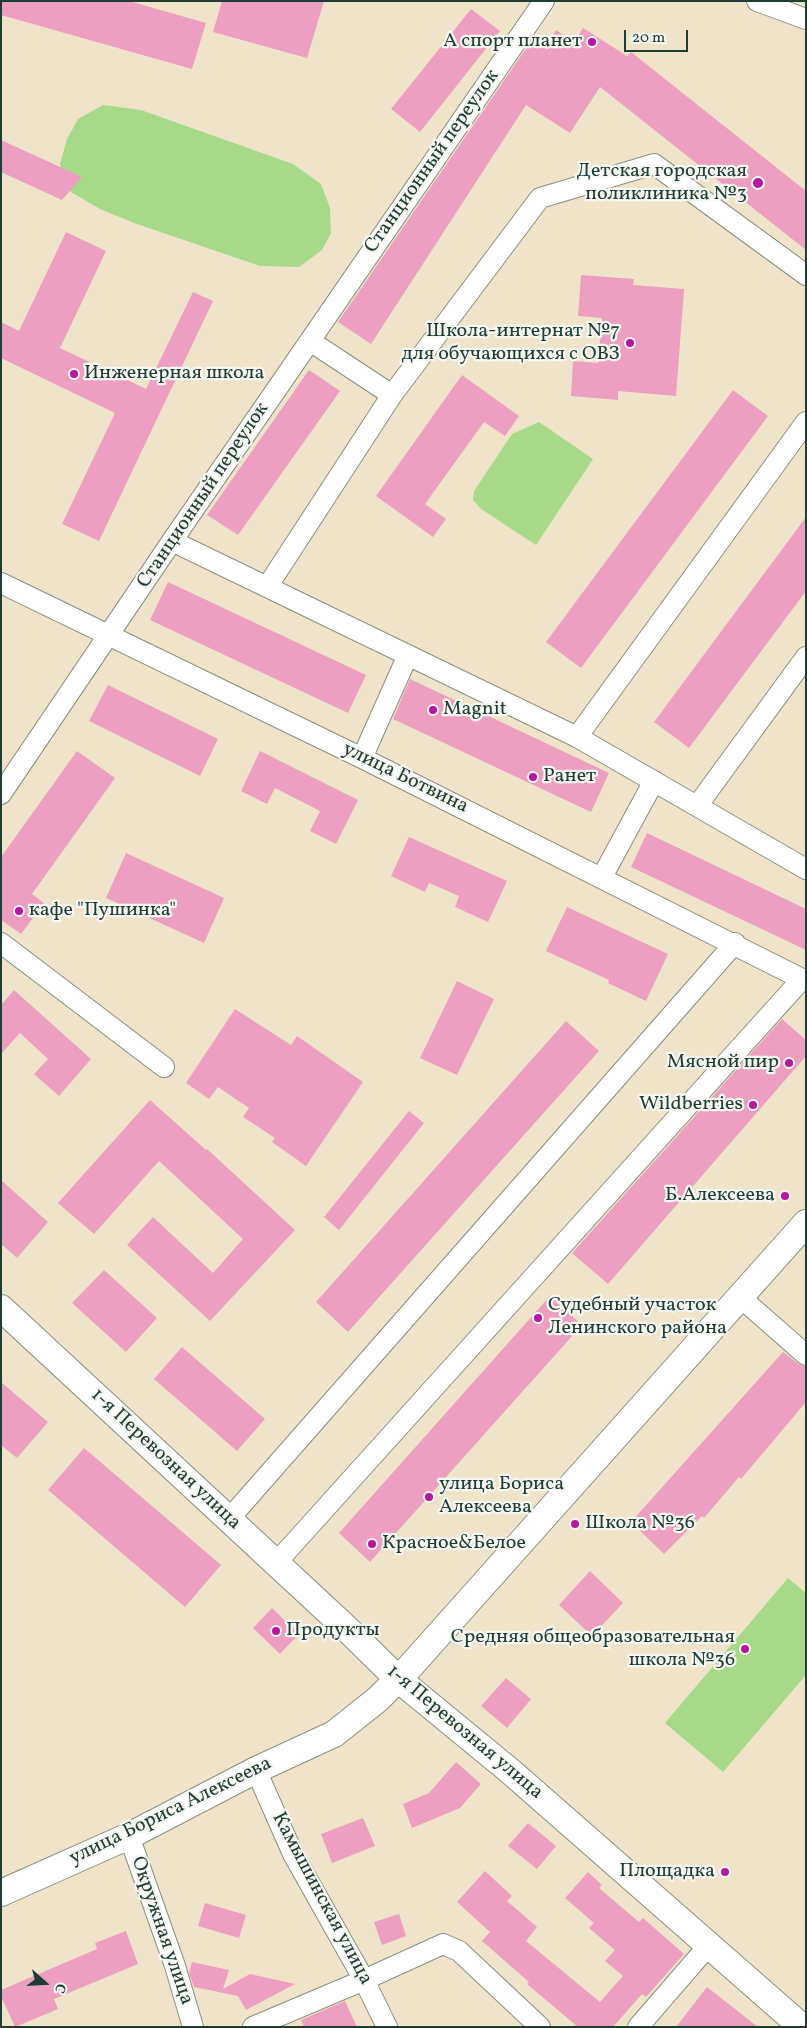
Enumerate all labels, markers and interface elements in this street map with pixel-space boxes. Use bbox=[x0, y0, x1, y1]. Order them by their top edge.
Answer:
scale bar bbox=[627, 20, 691, 52]
text: 20 m bbox=[632, 28, 665, 49]
place label: А спорт планет bbox=[443, 30, 582, 54]
marker: А спорт планет bbox=[586, 36, 598, 48]
street label: Станционный переулок bbox=[360, 66, 506, 258]
place label: Детская городская поликлиника №3 bbox=[577, 160, 747, 207]
marker: Детская городская поликлиника №3 bbox=[751, 176, 765, 190]
place label: Школа-интернат №7 для обучающихся с ОВЗ bbox=[402, 320, 620, 367]
marker: Школа-интернат №7 для обучающихся с ОВЗ bbox=[624, 337, 636, 349]
place label: Инженерная школа bbox=[84, 362, 264, 386]
marker: Инженерная школа bbox=[68, 368, 80, 380]
street label: Станционный переулок bbox=[133, 399, 275, 593]
place label: Magnit bbox=[443, 698, 507, 722]
marker: Magnit bbox=[427, 704, 439, 716]
street label: улица Ботвина bbox=[338, 738, 472, 820]
place label: Ранет bbox=[543, 765, 596, 789]
marker: Ранет bbox=[527, 771, 539, 783]
place label: кафе "Пушинка" bbox=[29, 899, 176, 923]
marker: кафе "Пушинка" bbox=[13, 905, 25, 917]
place label: Мясной пир bbox=[667, 1051, 779, 1075]
marker: Мясной пир bbox=[783, 1057, 795, 1069]
place label: Wildberries bbox=[639, 1093, 743, 1117]
marker: Wildberries bbox=[747, 1099, 759, 1111]
place label: Б.Алексеева bbox=[665, 1184, 775, 1208]
marker: Б.Алексеева bbox=[779, 1190, 791, 1202]
place label: Судебный участок Ленинского района bbox=[548, 1294, 727, 1341]
marker: Судебный участок Ленинского района bbox=[532, 1312, 544, 1324]
street label: 1-я Перевозная улица bbox=[85, 1384, 245, 1536]
place label: улица Бориса Алексеева bbox=[439, 1473, 564, 1520]
marker: улица Бориса Алексеева bbox=[423, 1491, 435, 1503]
place label: Школа №36 bbox=[585, 1512, 695, 1536]
marker: Школа №36 bbox=[569, 1518, 581, 1530]
place label: Красное&Белое bbox=[382, 1532, 526, 1556]
marker: Красное&Белое bbox=[366, 1538, 378, 1550]
place label: Продукты bbox=[286, 1619, 380, 1643]
marker: Продукты bbox=[270, 1625, 282, 1637]
place label: Средняя общеобразовательная школа №36 bbox=[451, 1626, 735, 1673]
marker: Средняя общеобразовательная школа №36 bbox=[739, 1643, 751, 1655]
street label: 1-я Перевозная улица bbox=[381, 1661, 547, 1805]
street label: улица Бориса Алексеева bbox=[66, 1753, 276, 1871]
street label: Камышинская улица bbox=[265, 1809, 377, 1989]
street label: Окружная улица bbox=[124, 1854, 198, 2008]
place label: Площадка bbox=[619, 1860, 715, 1884]
marker: Площадка bbox=[719, 1866, 731, 1878]
north arrow bbox=[20, 1958, 70, 2008]
text: С bbox=[49, 1981, 70, 1995]

